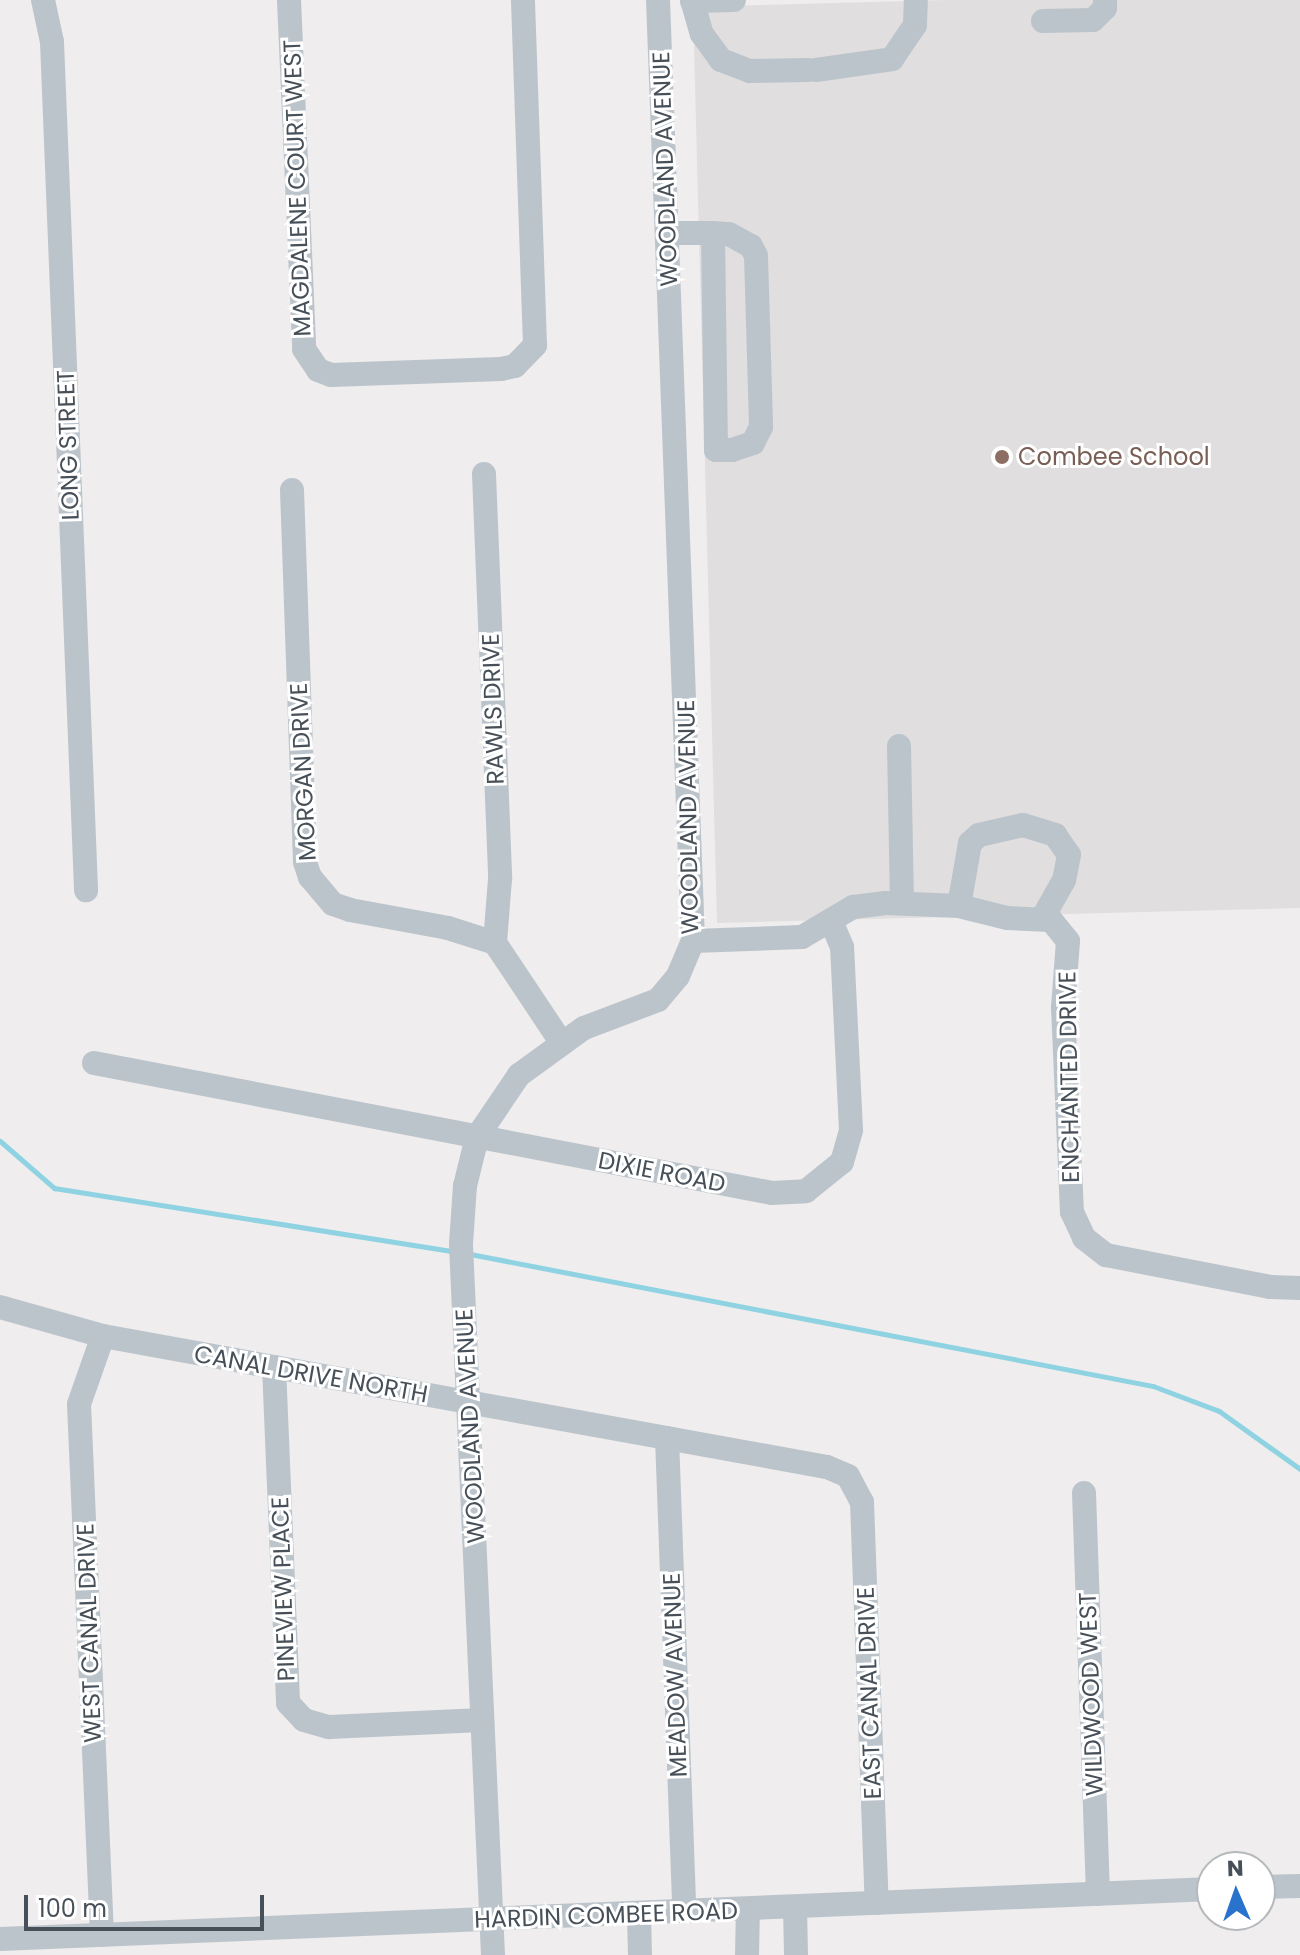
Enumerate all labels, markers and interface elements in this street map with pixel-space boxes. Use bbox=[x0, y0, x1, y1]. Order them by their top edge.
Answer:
street label: MAGDALENE COURT WEST bbox=[277, 39, 317, 337]
street label: WOODLAND AVENUE bbox=[647, 51, 683, 287]
street label: LONG STREET bbox=[51, 369, 85, 521]
place label: Combee School bbox=[1018, 443, 1210, 471]
marker: Combee School bbox=[993, 448, 1011, 466]
street label: RAWLS DRIVE bbox=[476, 633, 510, 785]
street label: MORGAN DRIVE bbox=[284, 682, 322, 862]
street label: WOODLAND AVENUE bbox=[672, 699, 704, 935]
street label: ENCHANTED DRIVE bbox=[1053, 971, 1085, 1183]
street label: DIXIE ROAD bbox=[596, 1146, 728, 1198]
street label: WOODLAND AVENUE bbox=[449, 1308, 491, 1544]
street label: CANAL DRIVE NORTH bbox=[192, 1339, 430, 1409]
street label: PINEVIEW PLACE bbox=[265, 1496, 301, 1682]
street label: WEST CANAL DRIVE bbox=[71, 1523, 107, 1743]
street label: MEADOW AVENUE bbox=[657, 1572, 693, 1778]
street label: EAST CANAL DRIVE bbox=[851, 1586, 887, 1800]
street label: WILDWOOD WEST bbox=[1073, 1592, 1109, 1796]
north arrow bbox=[1196, 1851, 1276, 1931]
text: N bbox=[1226, 1853, 1244, 1884]
scale bar bbox=[28, 1879, 268, 1929]
text: 100 m bbox=[38, 1892, 107, 1925]
street label: HARDIN COMBEE ROAD bbox=[474, 1896, 738, 1934]

